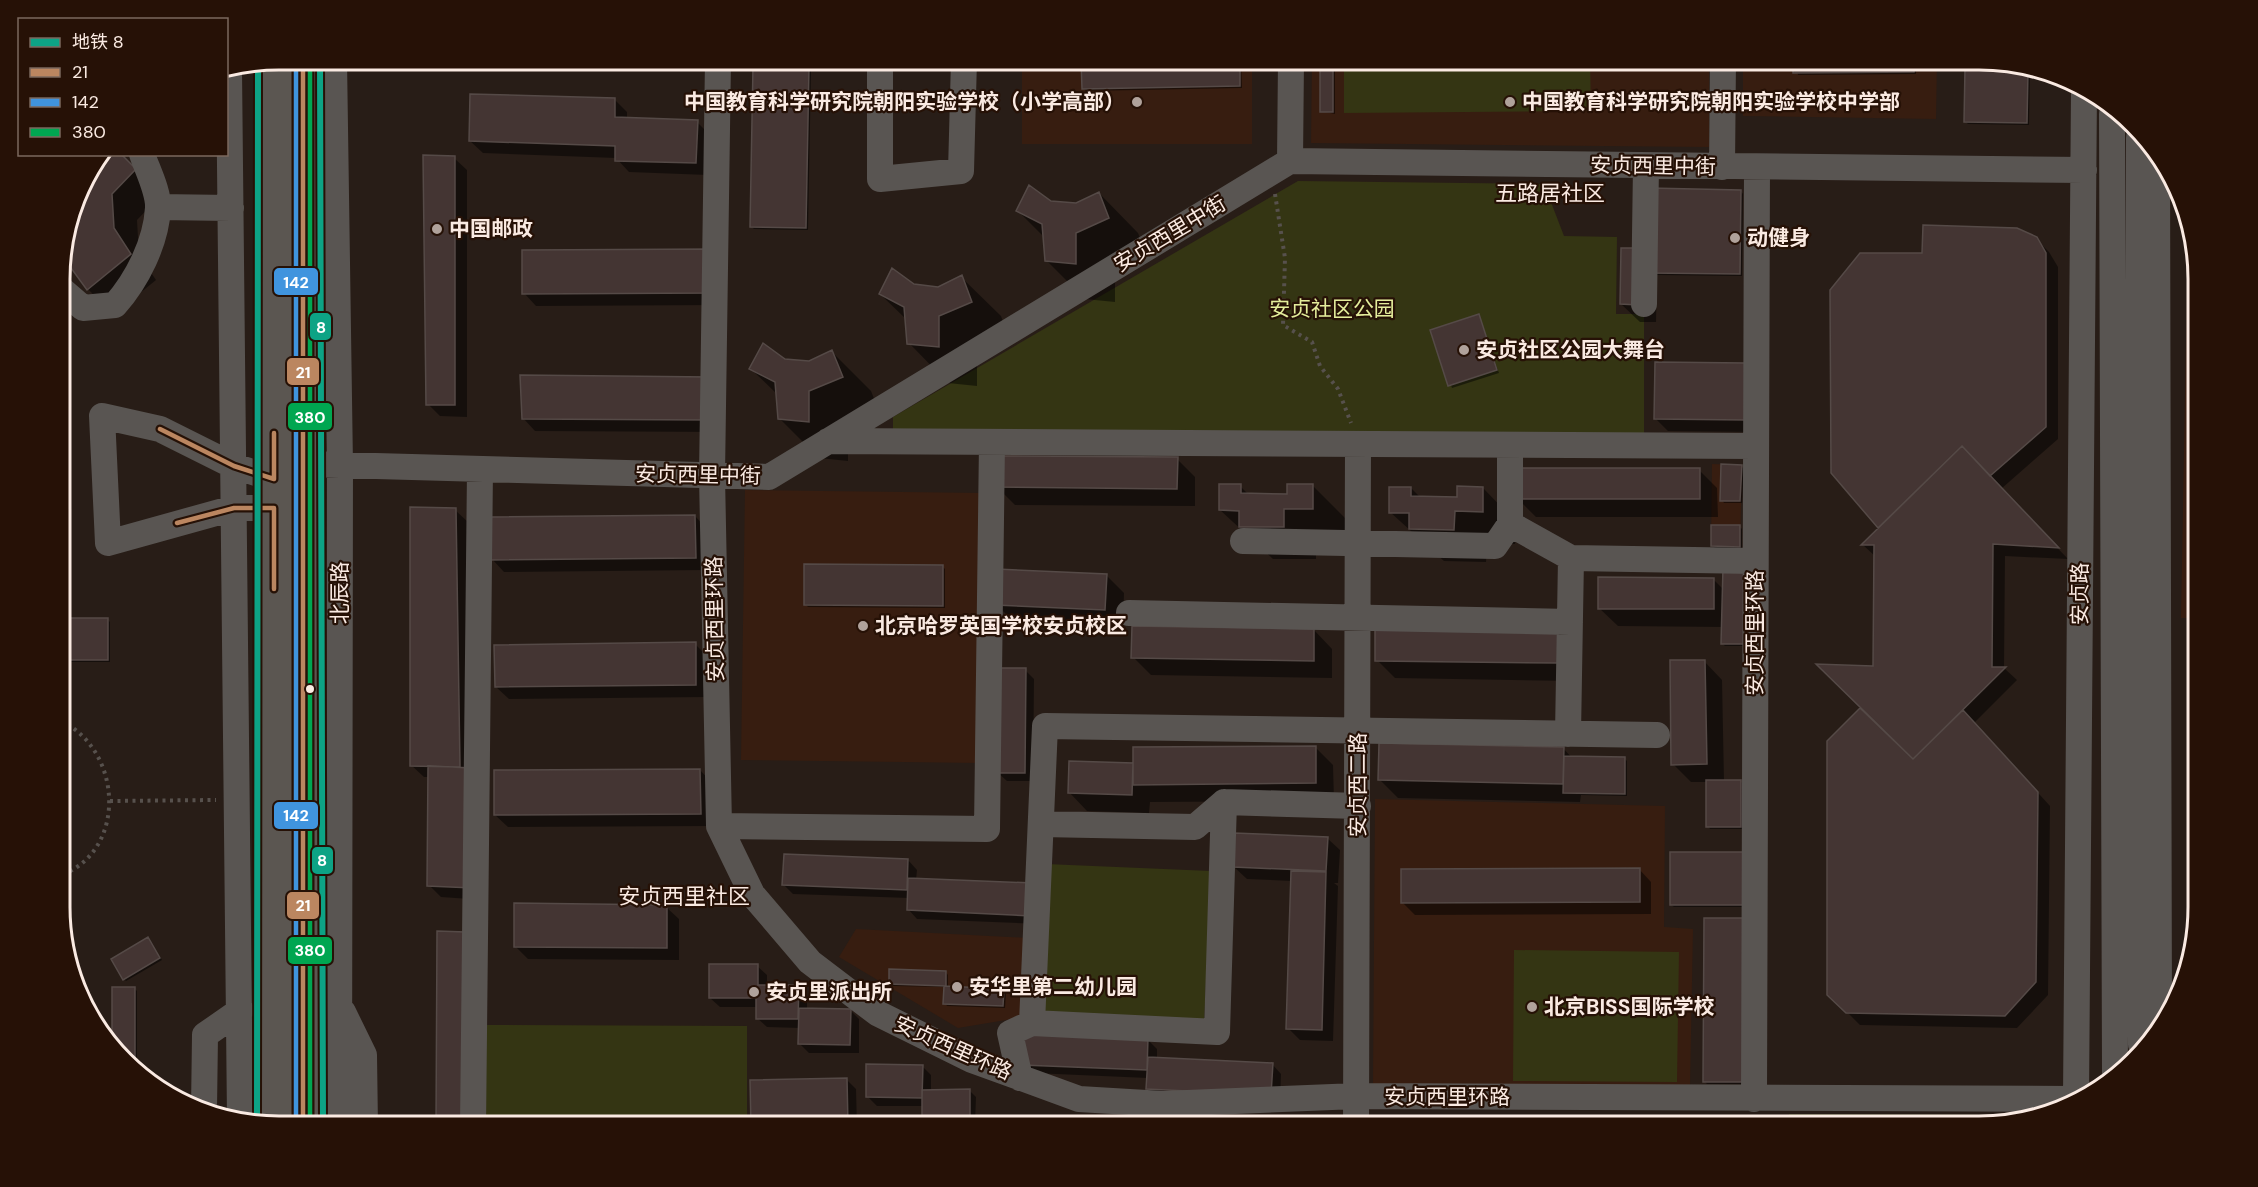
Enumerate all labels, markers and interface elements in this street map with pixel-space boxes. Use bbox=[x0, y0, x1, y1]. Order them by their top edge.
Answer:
legend bbox=[18, 18, 228, 156]
text: 地铁 8 bbox=[72, 30, 124, 54]
text: 21 bbox=[72, 60, 88, 84]
place label: 中国教育科学研究院朝阳实验学校（小学高部） bbox=[684, 88, 1125, 116]
place label: 中国教育科学研究院朝阳实验学校中学部 bbox=[1522, 88, 1900, 116]
text: 142 bbox=[72, 90, 99, 114]
marker: 中国教育科学研究院朝阳实验学校（小学高部） bbox=[1130, 95, 1144, 109]
marker: 中国教育科学研究院朝阳实验学校中学部 bbox=[1503, 95, 1517, 109]
text: 380 bbox=[72, 120, 106, 144]
street label: 安贞西里中街 bbox=[1590, 151, 1716, 181]
district label: 五路居社区 bbox=[1495, 179, 1605, 208]
street label: 安贞西里中街 bbox=[1109, 190, 1231, 278]
place label: 中国邮政 bbox=[449, 215, 533, 243]
marker: 中国邮政 bbox=[430, 222, 444, 236]
place label: 动健身 bbox=[1747, 224, 1810, 252]
marker: 动健身 bbox=[1728, 231, 1742, 245]
line badge: 142 bbox=[273, 267, 319, 296]
text: 142 bbox=[283, 272, 309, 293]
park label: 安贞社区公园 bbox=[1269, 295, 1395, 323]
line badge: 8 bbox=[309, 312, 332, 341]
text: 8 bbox=[316, 317, 326, 338]
place label: 安贞社区公园大舞台 bbox=[1476, 336, 1665, 364]
marker: 安贞社区公园大舞台 bbox=[1457, 343, 1471, 357]
line badge: 21 bbox=[286, 357, 320, 386]
text: 21 bbox=[295, 362, 311, 383]
line badge: 380 bbox=[287, 402, 333, 431]
text: 380 bbox=[294, 407, 326, 428]
street label: 安贞西里中街 bbox=[635, 460, 761, 490]
street label: 安贞西里环路 bbox=[700, 556, 730, 682]
street label: 北辰路 bbox=[326, 562, 354, 625]
street label: 安贞路 bbox=[2066, 563, 2094, 626]
street label: 安贞西里环路 bbox=[1741, 570, 1769, 696]
place label: 北京哈罗英国学校安贞校区 bbox=[875, 612, 1127, 640]
marker: 北京哈罗英国学校安贞校区 bbox=[856, 619, 870, 633]
unlabelled marker bbox=[304, 683, 316, 695]
street label: 安贞西二路 bbox=[1344, 733, 1372, 838]
line badge: 142 bbox=[273, 801, 319, 830]
text: 142 bbox=[283, 805, 309, 826]
line badge: 8 bbox=[311, 846, 334, 875]
text: 8 bbox=[317, 850, 327, 871]
district label: 安贞西里社区 bbox=[618, 882, 750, 911]
line badge: 21 bbox=[286, 891, 320, 920]
text: 21 bbox=[295, 895, 311, 916]
line badge: 380 bbox=[287, 936, 333, 965]
text: 380 bbox=[294, 940, 326, 961]
place label: 安华里第二幼儿园 bbox=[969, 973, 1137, 1001]
place label: 安贞里派出所 bbox=[766, 978, 892, 1006]
marker: 安华里第二幼儿园 bbox=[950, 980, 964, 994]
marker: 安贞里派出所 bbox=[747, 985, 761, 999]
place label: 北京BISS国际学校 bbox=[1544, 993, 1714, 1021]
marker: 北京BISS国际学校 bbox=[1525, 1000, 1539, 1014]
street label: 安贞西里环路 bbox=[890, 1010, 1016, 1086]
street label: 安贞西里环路 bbox=[1384, 1083, 1510, 1111]

